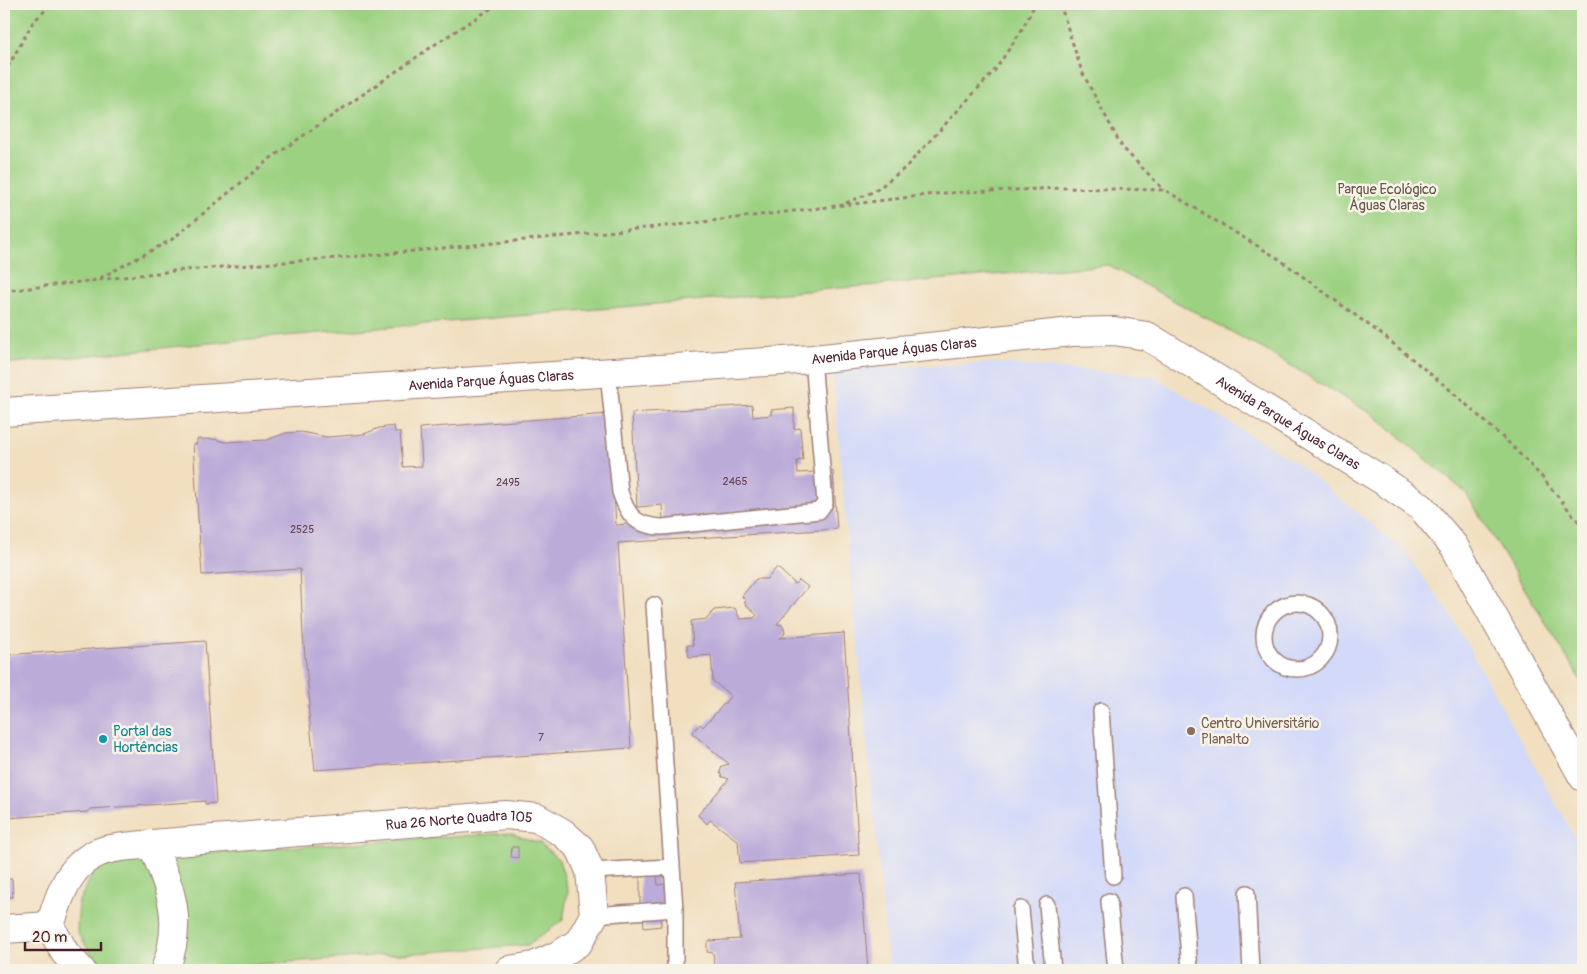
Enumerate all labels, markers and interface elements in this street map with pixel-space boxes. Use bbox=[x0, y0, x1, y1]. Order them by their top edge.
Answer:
park label: Parque Ecológico Águas Claras bbox=[1337, 181, 1437, 214]
street label: Avenida Parque Águas Claras bbox=[810, 333, 978, 368]
street label: Avenida Parque Águas Claras bbox=[408, 366, 575, 394]
street label: Avenida Parque Águas Claras bbox=[1213, 372, 1364, 473]
house number: 2465 bbox=[723, 475, 747, 488]
house number: 2495 bbox=[496, 476, 520, 489]
house number: 2525 bbox=[290, 523, 314, 536]
place label: Centro Universitário Planalto bbox=[1201, 715, 1320, 748]
place label: Portal das Hortências bbox=[113, 723, 179, 756]
marker: Centro Universitário Planalto bbox=[1185, 725, 1197, 737]
house number: 7 bbox=[538, 731, 544, 744]
marker: Portal das Hortências bbox=[97, 733, 109, 745]
street label: Rua 26 Norte Quadra 105 bbox=[385, 806, 533, 833]
scale bar bbox=[25, 919, 101, 951]
text: 20 m bbox=[32, 928, 67, 947]

